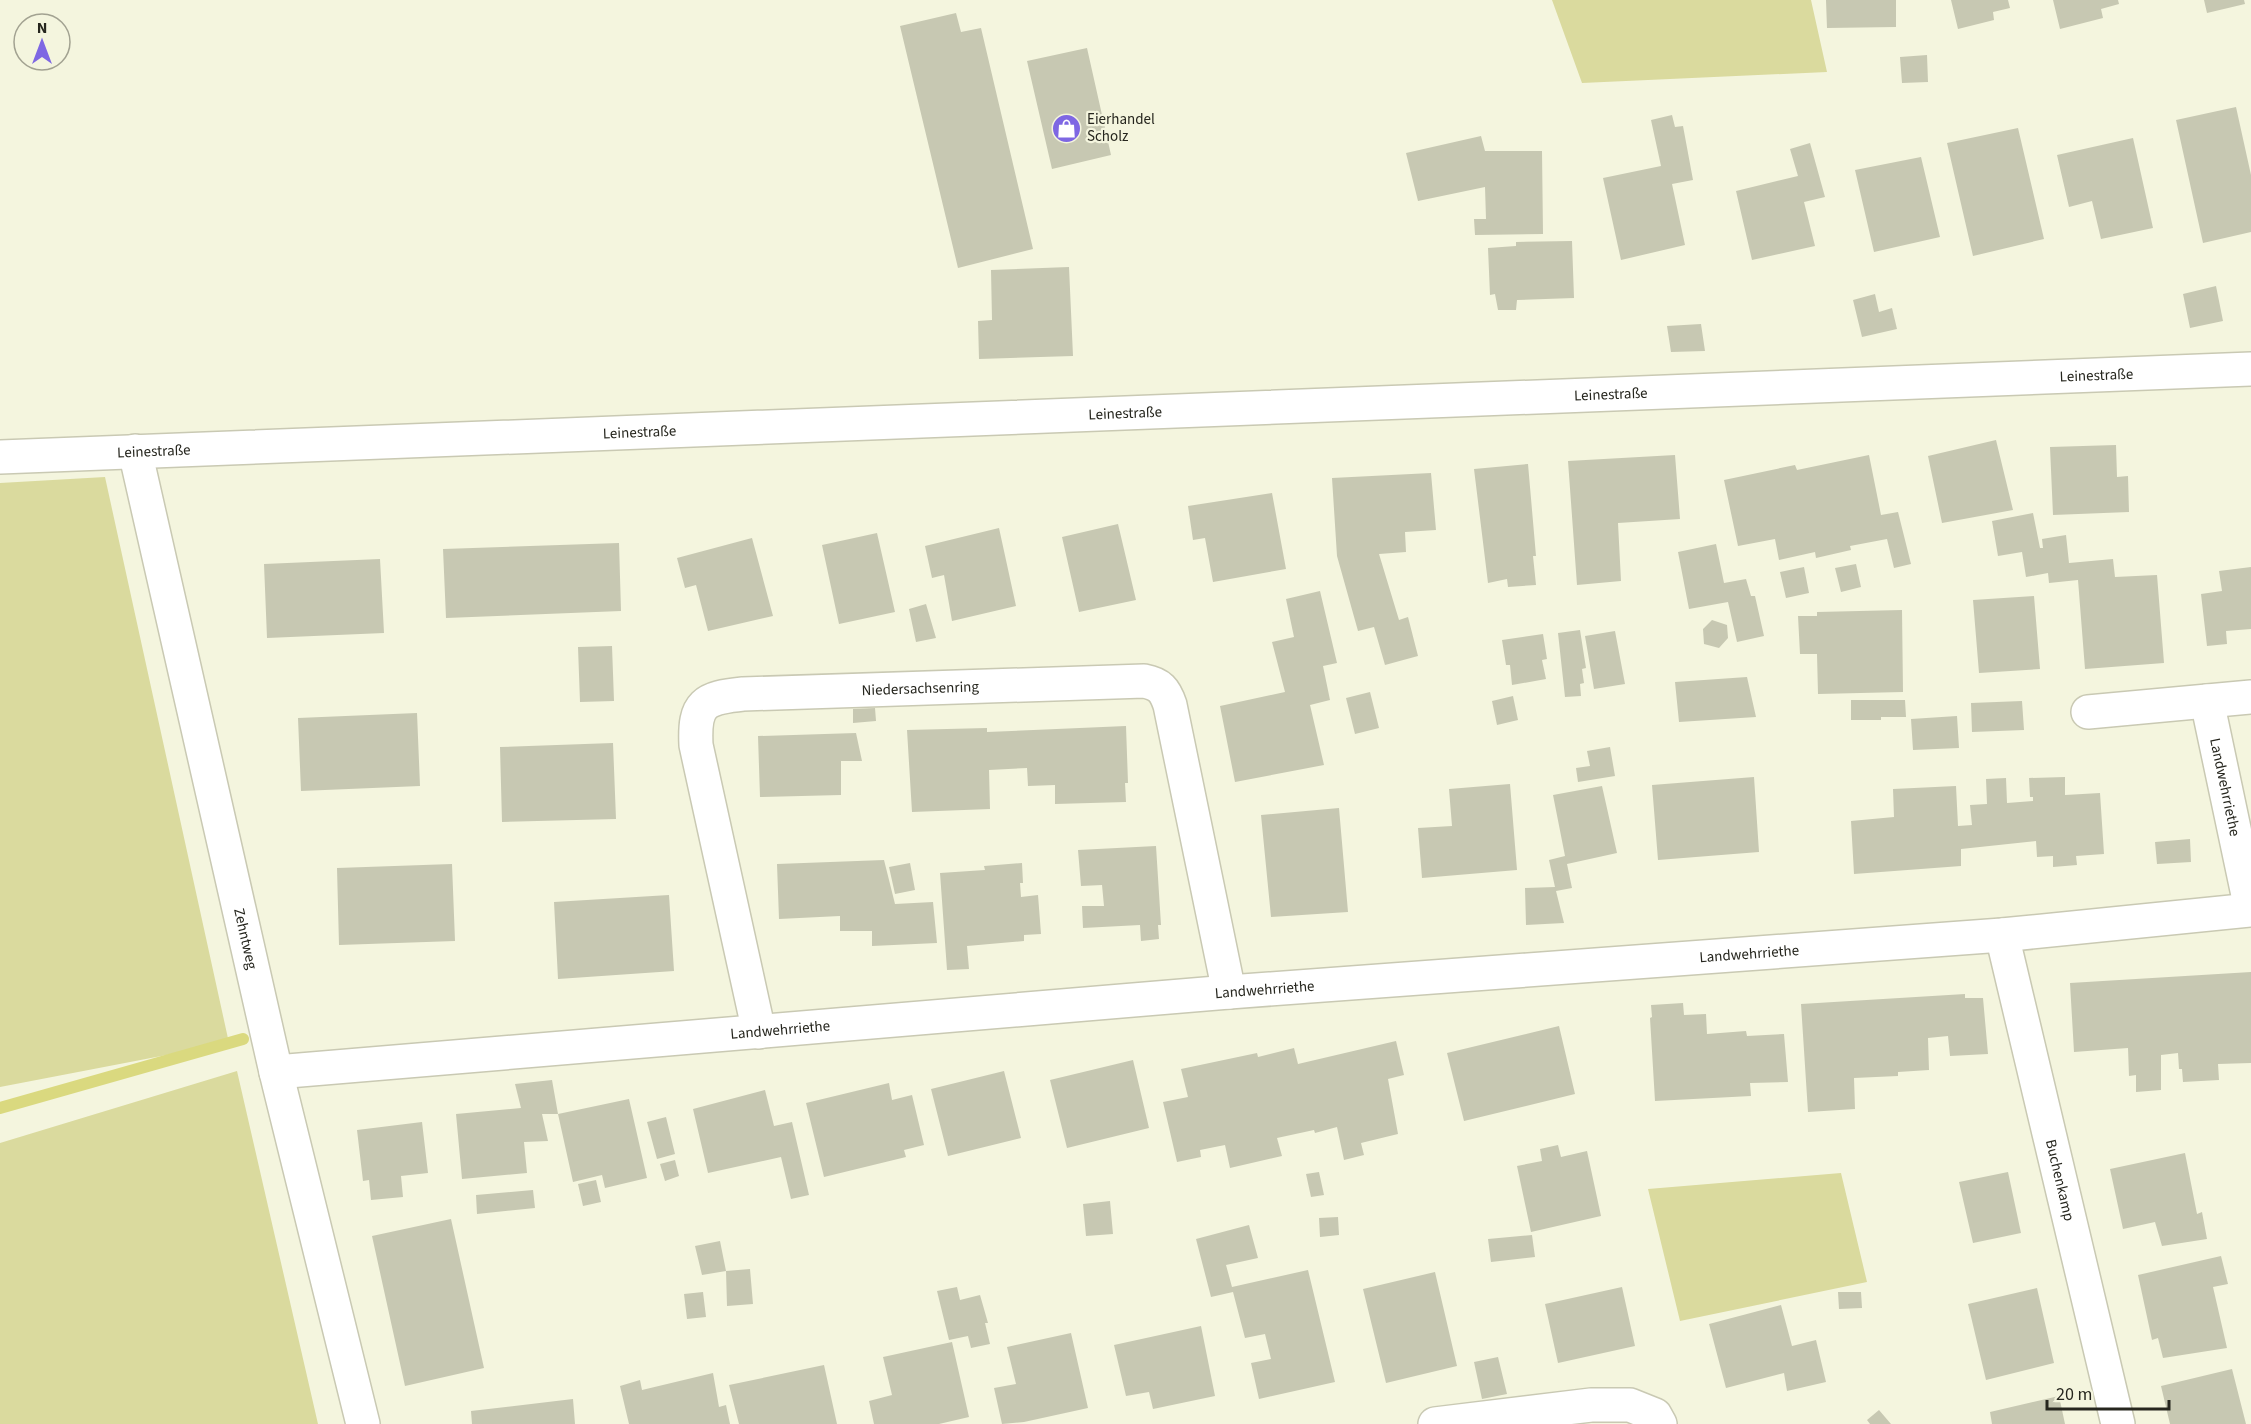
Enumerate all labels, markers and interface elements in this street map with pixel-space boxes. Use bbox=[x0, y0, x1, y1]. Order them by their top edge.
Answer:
north arrow bbox=[12, 12, 72, 72]
text: N bbox=[37, 17, 47, 39]
place label: Eierhandel Scholz bbox=[1087, 109, 1155, 147]
shop icon: Eierhandel Scholz bbox=[1050, 112, 1082, 144]
street label: Leinestraße bbox=[2059, 364, 2134, 387]
street label: Leinestraße bbox=[1574, 383, 1648, 406]
street label: Leinestraße bbox=[1088, 402, 1162, 425]
street label: Leinestraße bbox=[602, 421, 677, 444]
street label: Leinestraße bbox=[117, 440, 191, 463]
street label: Niedersachsenring bbox=[861, 676, 980, 701]
street label: Landwehrriethe bbox=[2204, 736, 2245, 838]
street label: Zehntweg bbox=[228, 906, 262, 972]
street label: Landwehrriethe bbox=[1699, 940, 1800, 968]
street label: Landwehrriethe bbox=[1214, 976, 1315, 1004]
street label: Landwehrriethe bbox=[730, 1016, 831, 1045]
street label: Buchenkamp bbox=[2040, 1137, 2080, 1223]
scale bar bbox=[2047, 1373, 2168, 1411]
text: 20 m bbox=[2056, 1382, 2092, 1407]

